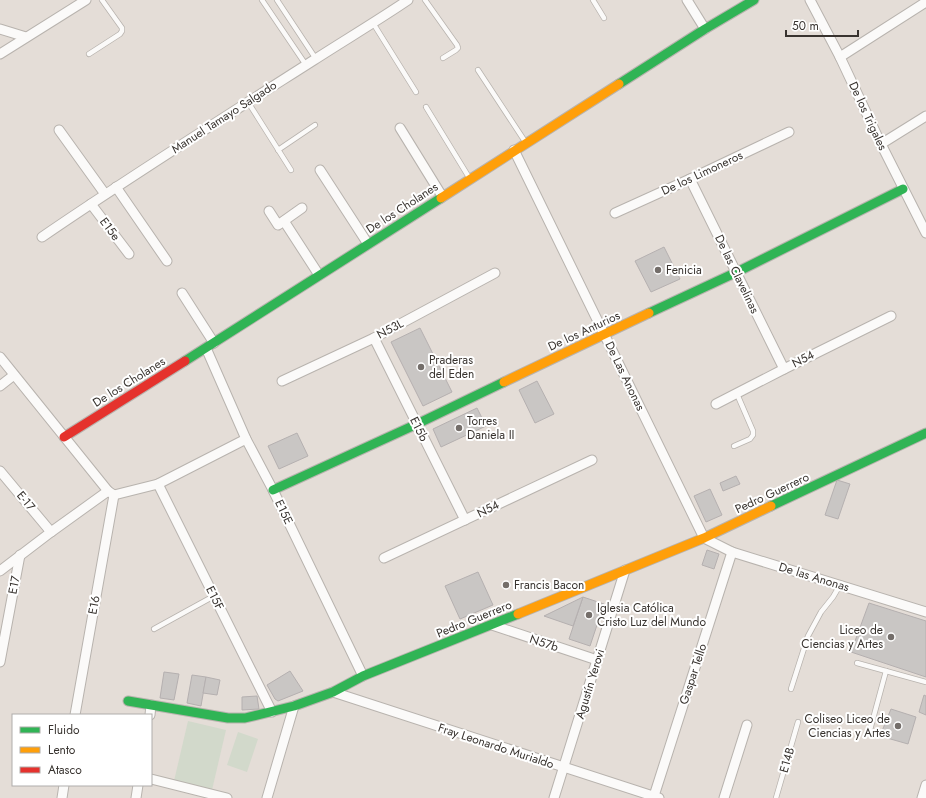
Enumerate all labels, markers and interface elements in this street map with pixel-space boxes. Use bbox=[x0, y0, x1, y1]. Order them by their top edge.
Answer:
scale bar bbox=[786, 12, 858, 38]
text: 50 m bbox=[792, 17, 819, 35]
street label: Manuel Tamayo Salgado bbox=[168, 76, 281, 158]
street label: De los Trigales bbox=[844, 79, 892, 153]
street label: De los Limoneros bbox=[658, 146, 746, 200]
street label: De los Cholanes bbox=[362, 178, 442, 238]
street label: E15e bbox=[95, 214, 125, 244]
street label: De las Clavelinas bbox=[710, 232, 764, 317]
place label: Fenicia bbox=[666, 261, 702, 279]
marker: Fenicia bbox=[653, 265, 663, 275]
street label: De los Anturios bbox=[545, 306, 623, 356]
street label: N53L bbox=[373, 314, 407, 344]
street label: De Las Anonas bbox=[600, 338, 650, 414]
street label: N54 bbox=[789, 346, 817, 372]
place label: Praderas del Eden bbox=[429, 351, 474, 383]
street label: De los Cholanes bbox=[89, 352, 169, 412]
marker: Praderas del Eden bbox=[416, 362, 426, 372]
place label: Torres Daniela II bbox=[467, 412, 515, 444]
street label: E15b bbox=[405, 414, 433, 445]
marker: Torres Daniela II bbox=[454, 423, 464, 433]
street label: Pedro Guerrero bbox=[732, 468, 812, 518]
street label: E-17 bbox=[12, 487, 40, 515]
street label: N54 bbox=[474, 496, 502, 522]
street label: E15E bbox=[270, 497, 298, 527]
street label: De las Anonas bbox=[777, 558, 851, 596]
street label: E17 bbox=[3, 574, 25, 596]
place label: Francis Bacon bbox=[514, 576, 584, 594]
marker: Francis Bacon bbox=[501, 580, 511, 590]
street label: E15F bbox=[201, 583, 229, 613]
street label: E16 bbox=[83, 594, 105, 616]
street label: Pedro Guerrero bbox=[434, 596, 515, 642]
place label: Iglesia Católica Cristo Luz del Mundo bbox=[597, 599, 706, 631]
marker: Iglesia Católica Cristo Luz del Mundo bbox=[584, 610, 594, 620]
place label: Liceo de Ciencias y Artes bbox=[801, 621, 883, 653]
street label: N57b bbox=[527, 630, 561, 656]
marker: Liceo de Ciencias y Artes bbox=[886, 632, 896, 642]
street label: Gaspar Tello bbox=[675, 641, 711, 707]
street label: Agustín Yerovi bbox=[571, 647, 609, 721]
place label: Coliseo Liceo de Ciencias y Artes bbox=[805, 710, 890, 742]
legend bbox=[12, 714, 152, 786]
street label: Fray Leonardo Murialdo bbox=[436, 719, 557, 773]
text: Fluido bbox=[48, 721, 80, 739]
marker: Coliseo Liceo de Ciencias y Artes bbox=[893, 721, 903, 731]
text: Lento bbox=[48, 741, 76, 759]
street label: E14B bbox=[775, 745, 799, 775]
text: Atasco bbox=[48, 761, 82, 779]

